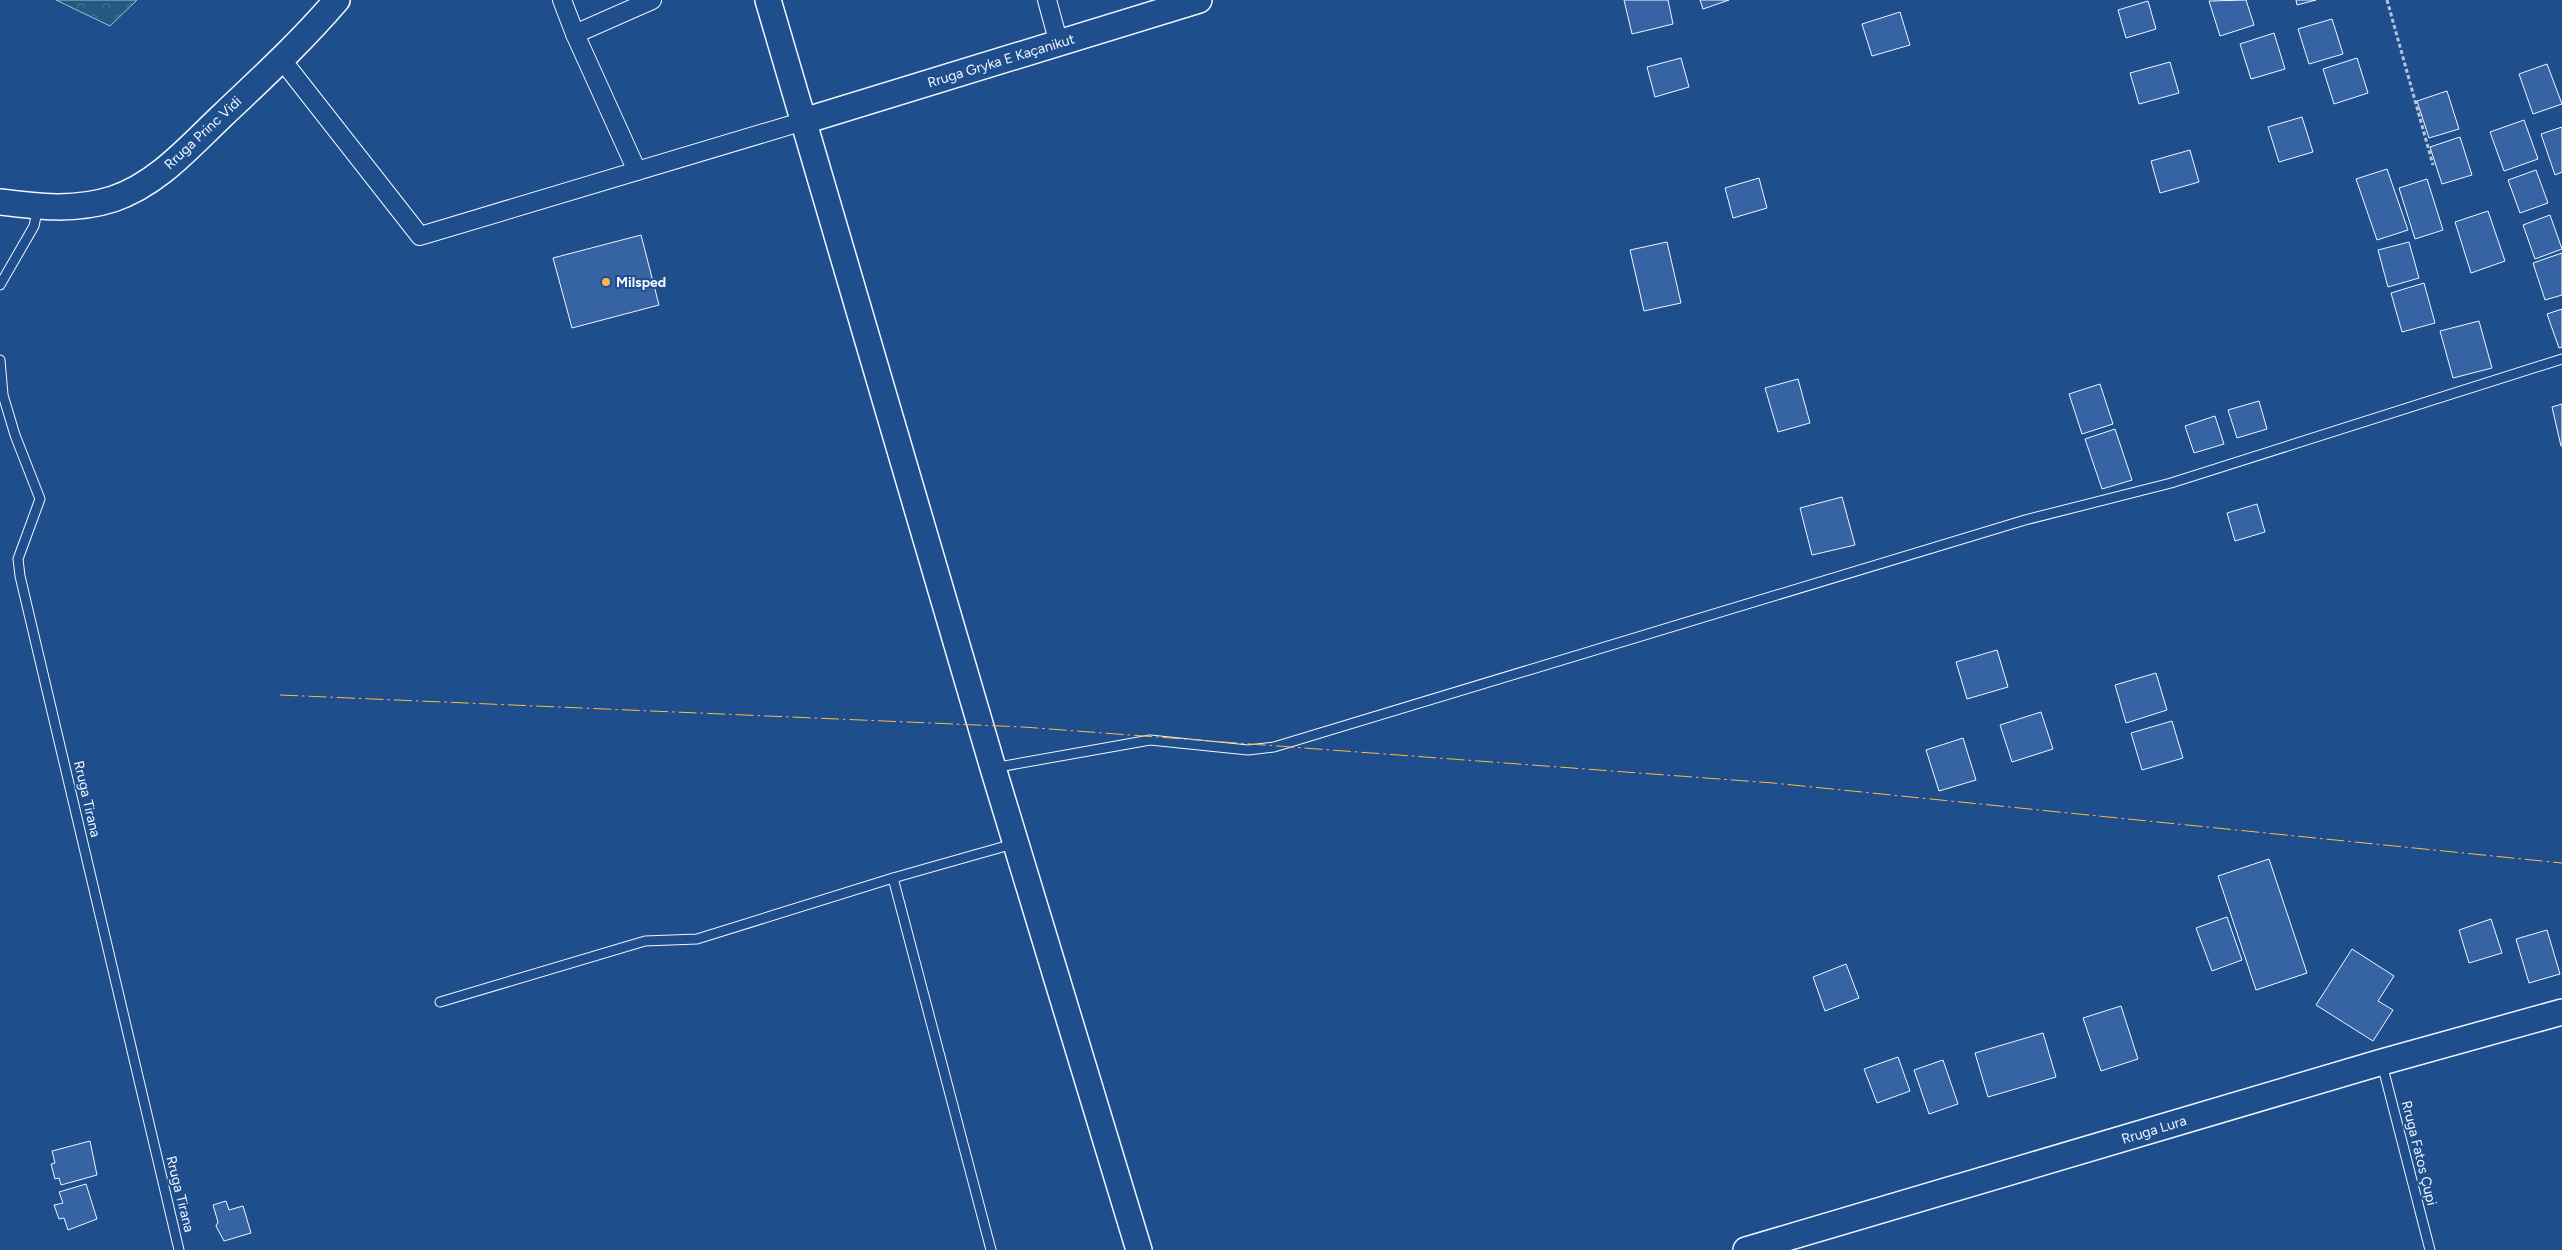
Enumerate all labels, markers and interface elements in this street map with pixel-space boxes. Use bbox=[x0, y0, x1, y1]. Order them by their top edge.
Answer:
street label: Rruga Gryka E Kaçanikut bbox=[925, 30, 1077, 92]
street label: Rruga Princ Vidi bbox=[161, 93, 245, 173]
place label: Milsped bbox=[616, 274, 666, 291]
marker: Milsped bbox=[600, 276, 612, 288]
street label: Rruga Tirana bbox=[70, 759, 104, 839]
street label: Rruga Fatos Çupi bbox=[2398, 1099, 2440, 1207]
street label: Rruga Lura bbox=[2119, 1112, 2189, 1148]
street label: Rruga Tirana bbox=[162, 1154, 198, 1234]

